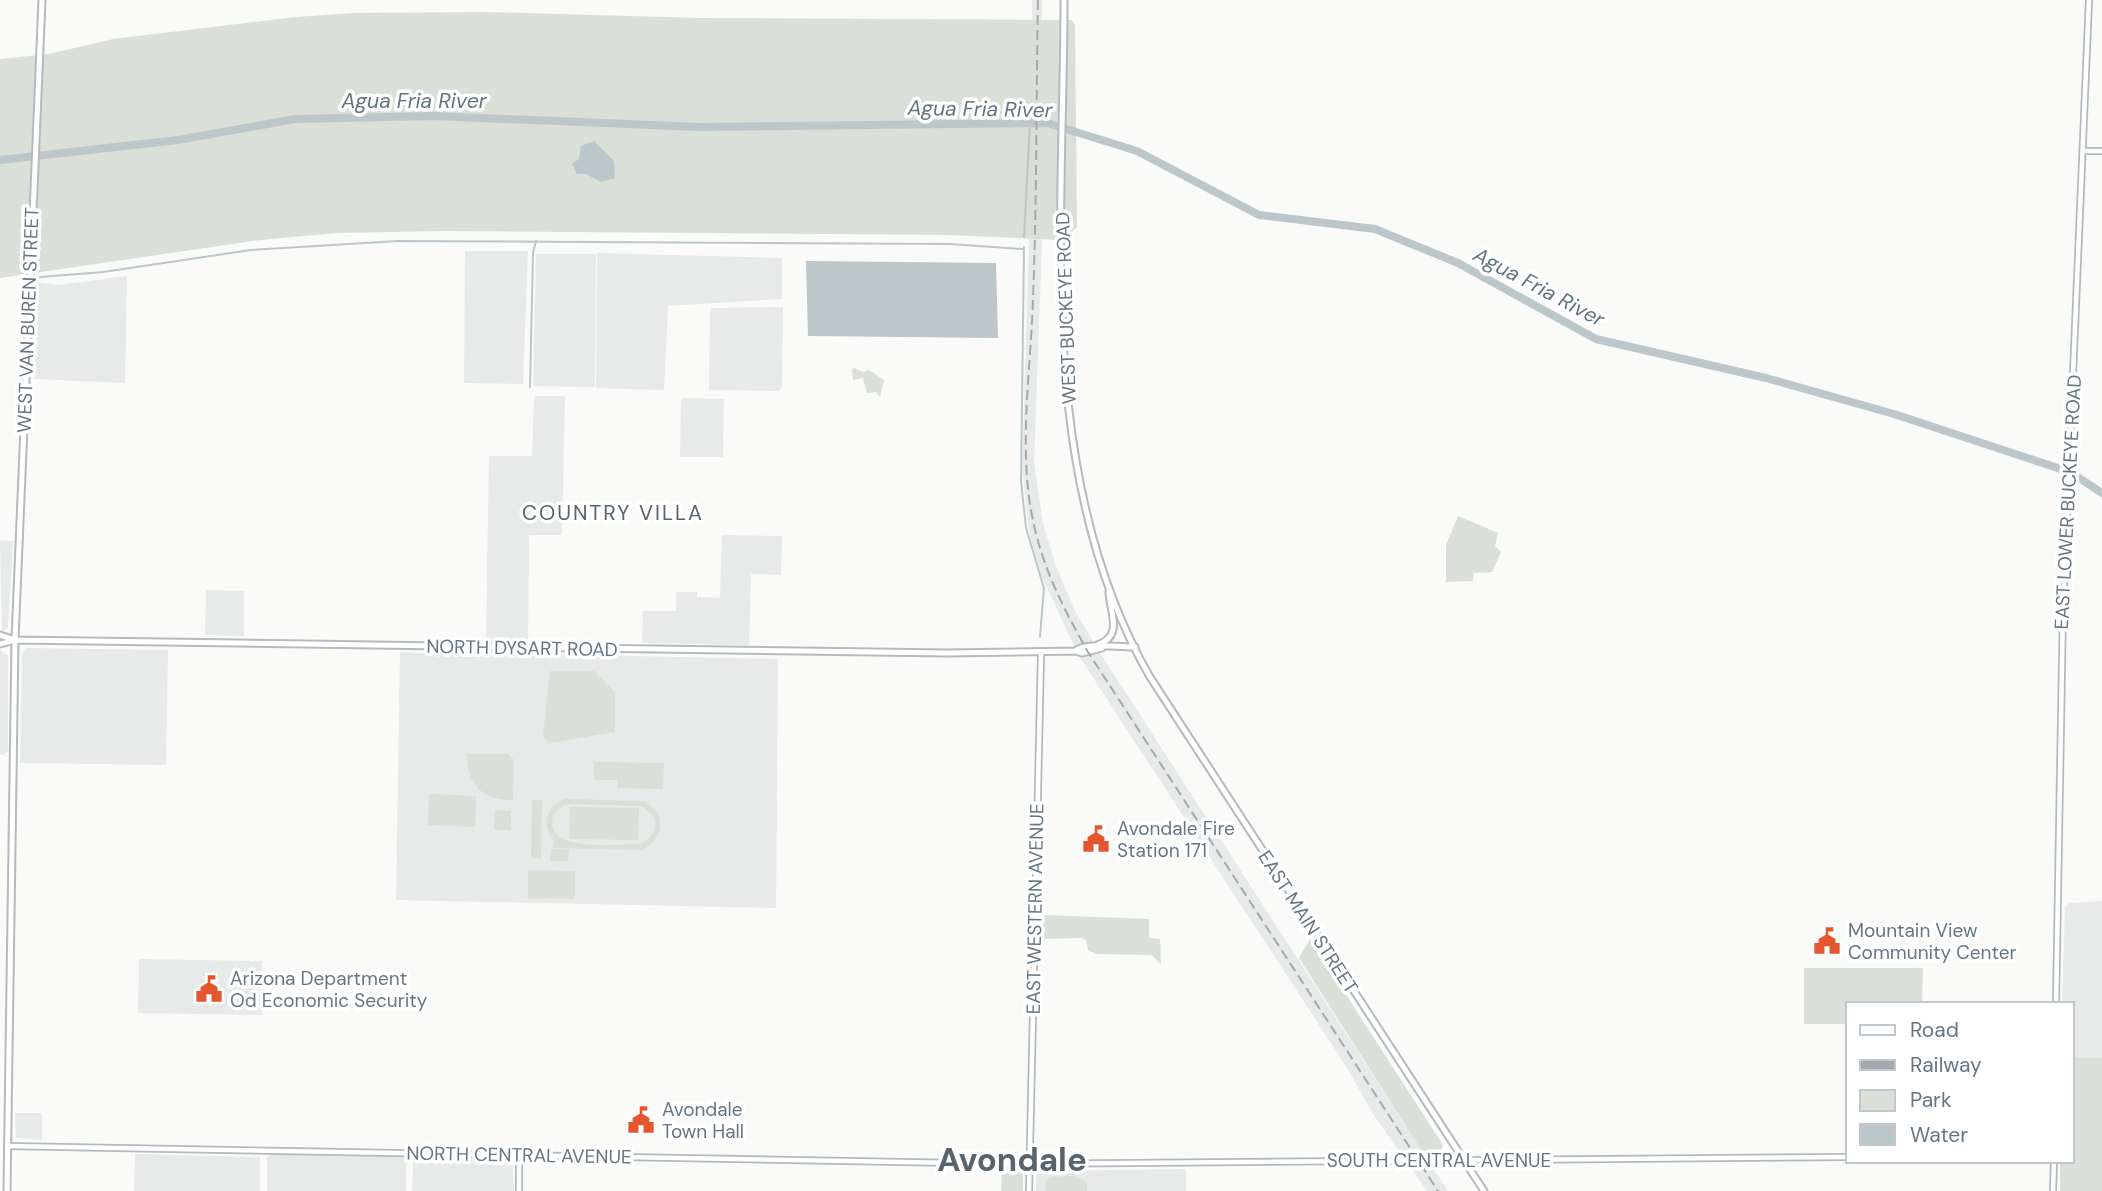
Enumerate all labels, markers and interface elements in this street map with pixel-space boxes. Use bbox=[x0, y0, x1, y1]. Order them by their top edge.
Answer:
water label: Agua Fria River bbox=[341, 87, 488, 115]
water label: Agua Fria River bbox=[906, 94, 1054, 124]
street label: WEST VAN BUREN STREET bbox=[12, 206, 44, 433]
street label: WEST BUCKEYE ROAD bbox=[1050, 211, 1082, 405]
water label: Agua Fria River bbox=[1468, 240, 1611, 334]
street label: EAST LOWER BUCKEYE ROAD bbox=[2049, 374, 2087, 630]
district label: COUNTRY VILLA bbox=[522, 499, 704, 527]
street label: NORTH DYSART ROAD bbox=[426, 634, 618, 662]
street label: EAST WESTERN AVENUE bbox=[1021, 803, 1049, 1015]
place label: Avondale Fire Station 171 bbox=[1117, 816, 1235, 863]
public building icon: Avondale Fire Station 171 bbox=[1081, 824, 1111, 854]
street label: EAST MAIN STREET bbox=[1252, 846, 1364, 999]
place label: Mountain View Community Center bbox=[1848, 918, 2017, 965]
public building icon: Mountain View Community Center bbox=[1812, 926, 1842, 956]
place label: Arizona Department Od Economic Security bbox=[230, 966, 428, 1013]
public building icon: Arizona Department Od Economic Security bbox=[194, 974, 224, 1004]
legend bbox=[1846, 1002, 2074, 1163]
text: Road bbox=[1910, 1016, 1959, 1044]
text: Railway bbox=[1910, 1051, 1982, 1079]
text: Park bbox=[1910, 1086, 1952, 1114]
place label: Avondale Town Hall bbox=[662, 1097, 744, 1144]
public building icon: Avondale Town Hall bbox=[626, 1105, 656, 1135]
text: Water bbox=[1910, 1121, 1968, 1149]
district label: Avondale bbox=[937, 1138, 1087, 1181]
street label: NORTH CENTRAL AVENUE bbox=[406, 1141, 632, 1169]
street label: SOUTH CENTRAL AVENUE bbox=[1327, 1148, 1551, 1173]

